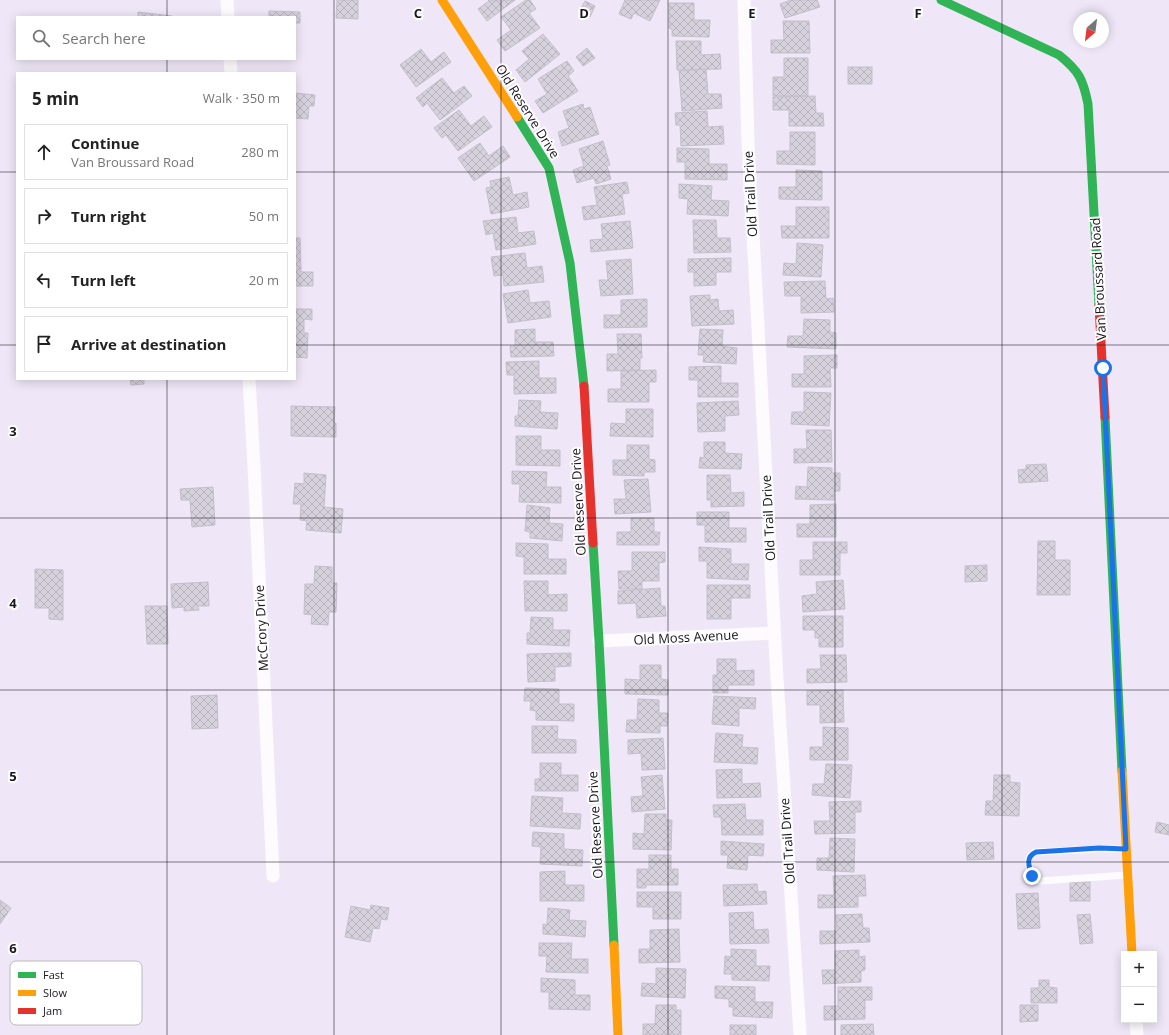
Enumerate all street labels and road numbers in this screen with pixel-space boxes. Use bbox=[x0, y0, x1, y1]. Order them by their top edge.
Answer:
street label: Old Reserve Drive bbox=[492, 60, 564, 162]
street label: Old Trail Drive bbox=[739, 150, 761, 238]
street label: Van Broussard Road bbox=[1086, 217, 1110, 341]
street label: Old Reserve Drive bbox=[566, 448, 590, 556]
street label: Old Trail Drive bbox=[757, 474, 779, 562]
street label: McCrory Drive bbox=[250, 584, 272, 672]
street label: Old Moss Avenue bbox=[633, 625, 739, 649]
street label: Old Reserve Drive bbox=[583, 771, 607, 879]
street label: Old Trail Drive bbox=[775, 797, 799, 885]

